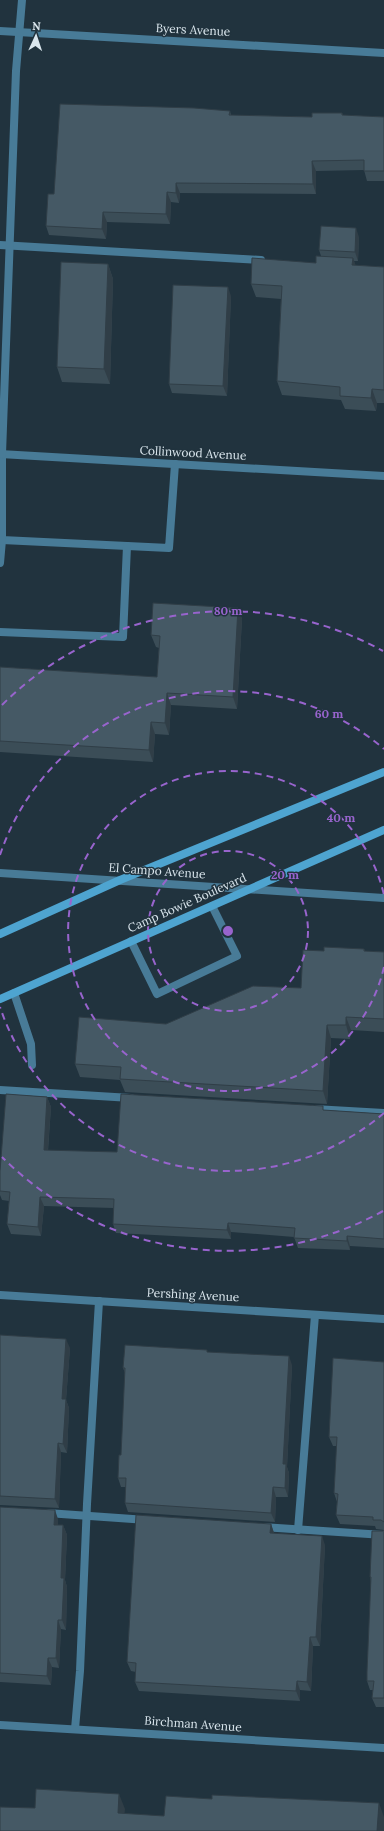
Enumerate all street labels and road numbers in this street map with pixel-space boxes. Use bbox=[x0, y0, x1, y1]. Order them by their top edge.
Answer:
street label: Byers Avenue bbox=[155, 20, 231, 39]
street label: Collinwood Avenue bbox=[139, 442, 247, 463]
street label: El Campo Avenue bbox=[108, 860, 207, 881]
street label: Camp Bowie Boulevard bbox=[125, 870, 249, 936]
street label: Pershing Avenue bbox=[146, 1285, 240, 1304]
street label: Birchman Avenue bbox=[144, 1713, 243, 1734]

